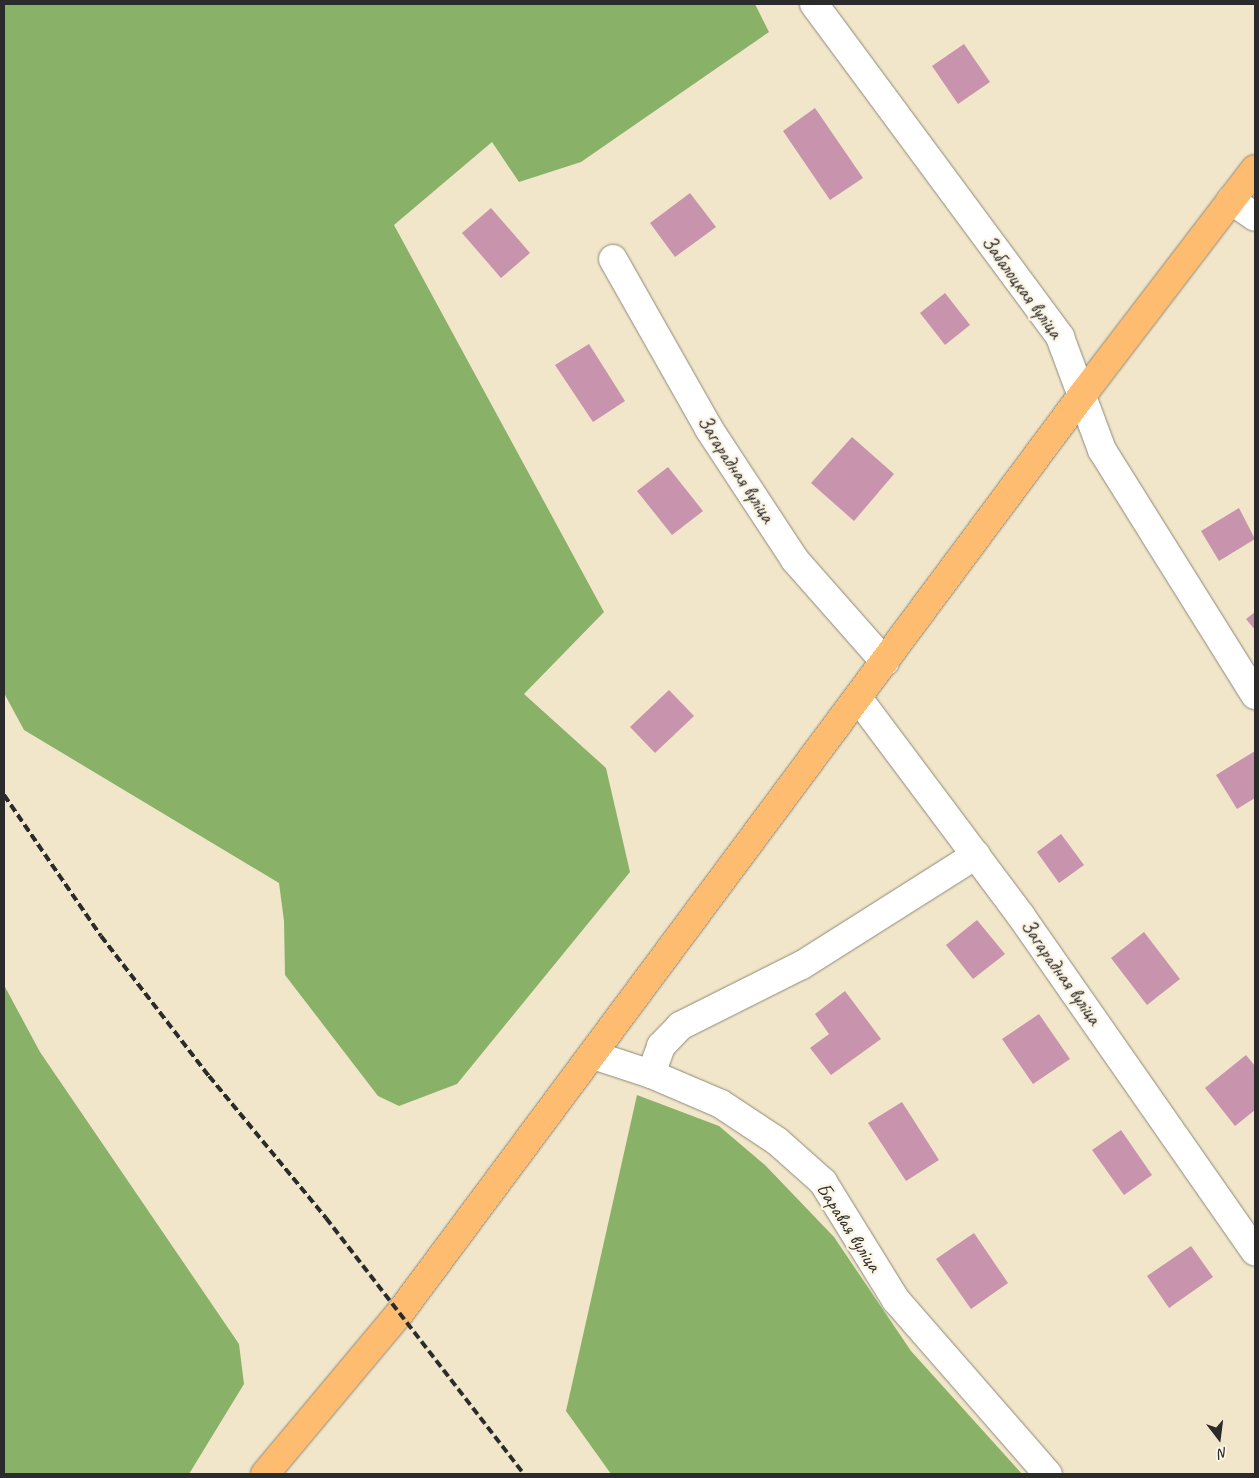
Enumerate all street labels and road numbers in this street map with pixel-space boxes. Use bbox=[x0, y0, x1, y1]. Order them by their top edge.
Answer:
street label: Забалоцкая вуліца bbox=[977, 231, 1067, 343]
street label: Загарадная вуліца bbox=[692, 411, 780, 527]
street label: Загарадная вуліца bbox=[1016, 915, 1106, 1029]
street label: Баравая вуліца bbox=[812, 1179, 886, 1275]

